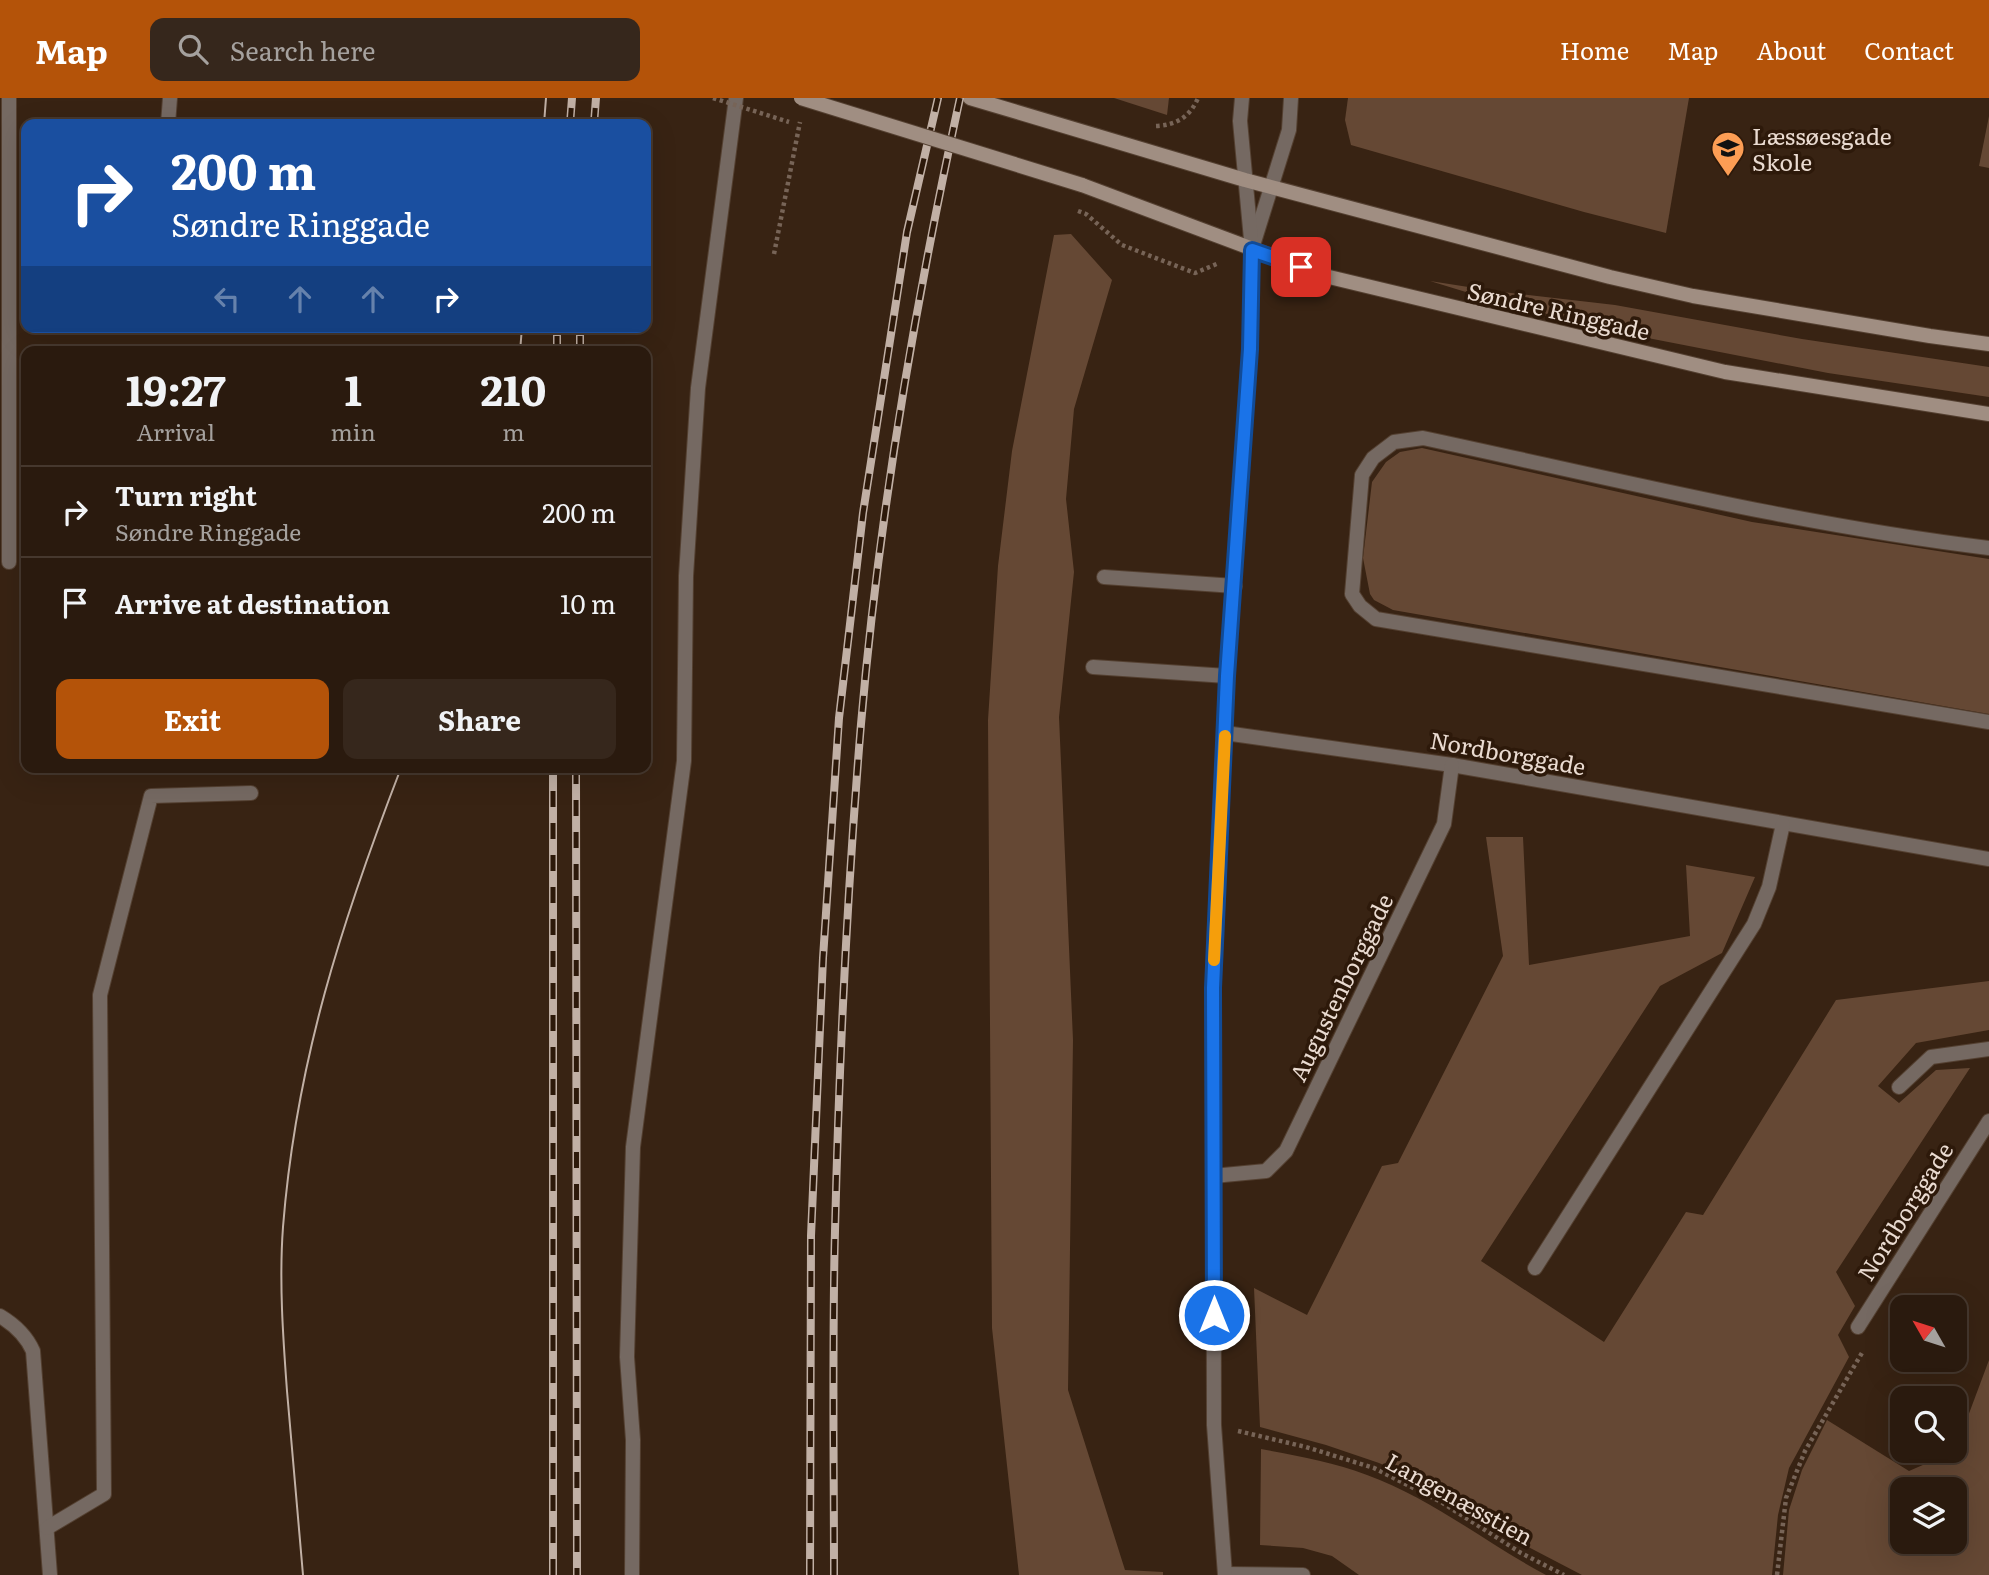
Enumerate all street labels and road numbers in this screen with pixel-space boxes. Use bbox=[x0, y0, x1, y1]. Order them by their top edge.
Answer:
street label: Søndre Ringgade bbox=[1464, 272, 1654, 348]
street label: Nordborggade bbox=[1427, 722, 1589, 782]
street label: Augustenborggade bbox=[1280, 887, 1400, 1087]
street label: Nordborggade bbox=[1848, 1135, 1960, 1287]
street label: Langenæsstien bbox=[1380, 1443, 1540, 1553]

